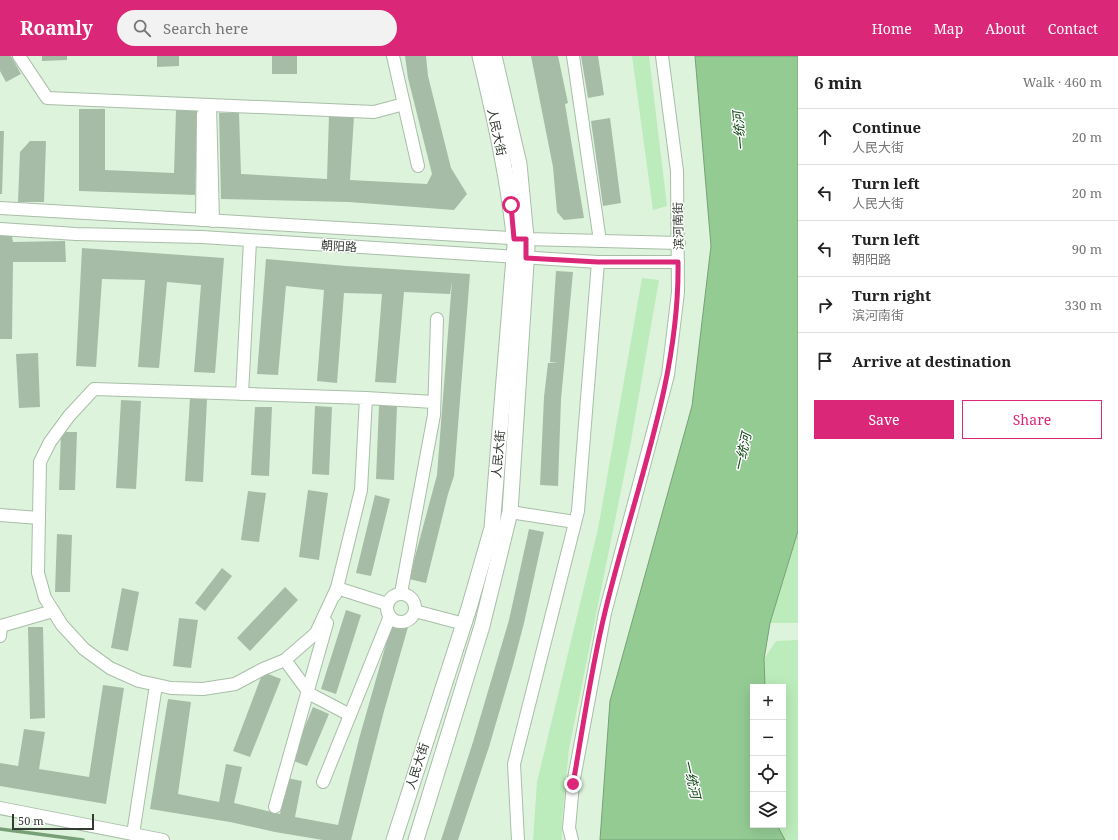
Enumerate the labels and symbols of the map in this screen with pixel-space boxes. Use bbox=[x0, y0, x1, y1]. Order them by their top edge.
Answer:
street label: 人民大街 bbox=[484, 107, 510, 157]
water label: 一统河 bbox=[728, 108, 750, 151]
route start bbox=[502, 196, 520, 214]
street label: 滨河南街 bbox=[669, 202, 687, 250]
street label: 朝阳路 bbox=[321, 237, 357, 255]
water label: 一统河 bbox=[729, 428, 756, 473]
street label: 人民大街 bbox=[487, 429, 509, 479]
street label: 人民大街 bbox=[401, 741, 433, 791]
water label: 一统河 bbox=[679, 758, 706, 803]
route end bbox=[564, 775, 582, 793]
scale bar bbox=[12, 812, 94, 831]

